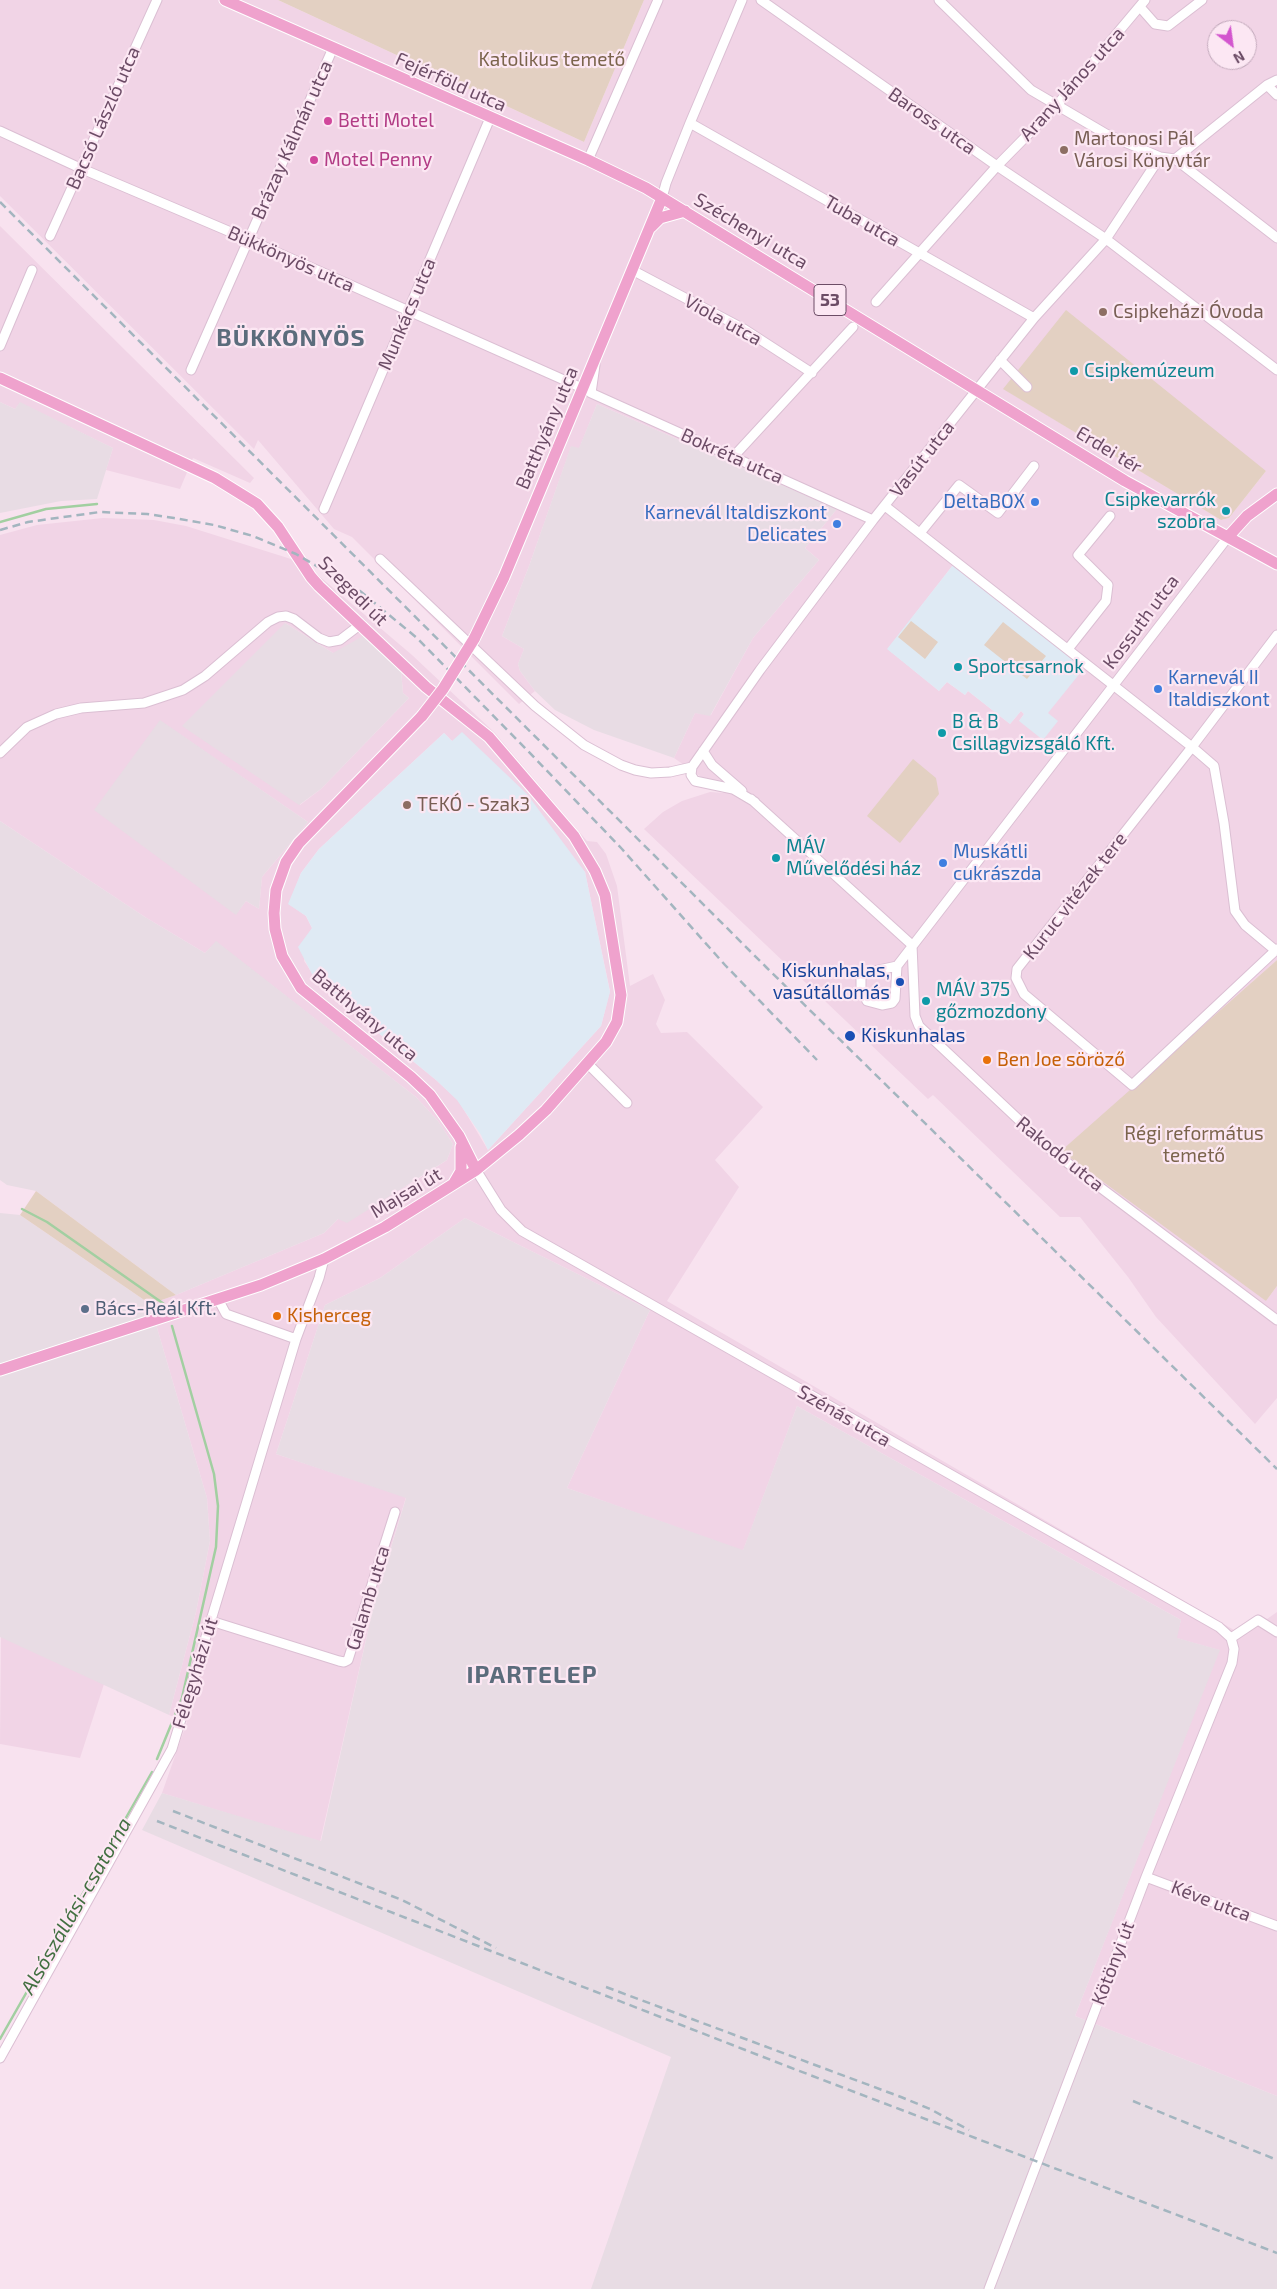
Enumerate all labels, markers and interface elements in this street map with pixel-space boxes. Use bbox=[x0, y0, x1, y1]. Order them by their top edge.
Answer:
north arrow bbox=[1207, 20, 1257, 70]
street label: Arany János utca bbox=[1015, 22, 1129, 146]
street label: Bacsó László utca bbox=[61, 43, 145, 193]
street label: Fejérföld utca bbox=[392, 47, 510, 117]
text: N bbox=[1231, 48, 1248, 67]
park label: Katolikus temető bbox=[479, 49, 625, 71]
street label: Brázay Kálmán utca bbox=[247, 57, 337, 223]
street label: Baross utca bbox=[884, 82, 980, 160]
place label: Betti Motel bbox=[338, 110, 434, 132]
marker: Betti Motel bbox=[322, 115, 334, 127]
place label: Martonosi Pál Városi Könyvtár bbox=[1074, 128, 1210, 172]
marker: Martonosi Pál Városi Könyvtár bbox=[1058, 144, 1070, 156]
place label: Motel Penny bbox=[324, 149, 432, 171]
marker: Motel Penny bbox=[308, 154, 320, 166]
street label: Széchenyi utca bbox=[690, 188, 812, 274]
street label: Tuba utca bbox=[820, 190, 904, 252]
street label: Bükkönyös utca bbox=[224, 221, 358, 297]
street label: Munkács utca bbox=[373, 254, 441, 374]
road number: 53 bbox=[814, 284, 846, 316]
street label: Viola utca bbox=[680, 289, 766, 351]
place label: Csipkeházi Óvoda bbox=[1113, 301, 1264, 323]
marker: Csipkeházi Óvoda bbox=[1097, 306, 1109, 318]
district label: BÜKKÖNYÖS bbox=[215, 324, 367, 352]
place label: Csipkemúzeum bbox=[1084, 360, 1215, 382]
street label: Batthyány utca bbox=[511, 363, 583, 493]
marker: Csipkemúzeum bbox=[1068, 365, 1080, 377]
street label: Vasút utca bbox=[885, 416, 959, 502]
street label: Erdei tér bbox=[1072, 421, 1146, 479]
street label: Bokréta utca bbox=[677, 423, 787, 489]
place label: Csipkevarrók szobra bbox=[1104, 489, 1216, 533]
place label: DeltaBOX bbox=[943, 491, 1025, 513]
marker: DeltaBOX bbox=[1029, 496, 1041, 508]
place label: Karnevál Italdiszkont Delicates bbox=[645, 502, 827, 546]
marker: Csipkevarrók szobra bbox=[1220, 505, 1232, 517]
marker: Karnevál Italdiszkont Delicates bbox=[831, 518, 843, 530]
street label: Szegedi út bbox=[313, 551, 393, 631]
street label: Kossuth utca bbox=[1098, 570, 1184, 674]
place label: Sportcsarnok bbox=[968, 656, 1084, 678]
marker: Sportcsarnok bbox=[952, 661, 964, 673]
place label: Karnevál II Italdiszkont bbox=[1168, 667, 1270, 711]
marker: Karnevál II Italdiszkont bbox=[1152, 683, 1164, 695]
place label: B & B Csillagvizsgáló Kft. bbox=[952, 711, 1115, 755]
marker: B & B Csillagvizsgáló Kft. bbox=[936, 727, 948, 739]
place label: TEKÓ - Szak3 bbox=[417, 794, 530, 816]
marker: TEKÓ - Szak3 bbox=[401, 799, 413, 811]
street label: Kuruc vitézek tere bbox=[1018, 828, 1132, 964]
place label: MÁV Művelődési ház bbox=[786, 836, 921, 880]
place label: Muskátli cukrászda bbox=[953, 841, 1041, 885]
marker: MÁV Művelődési ház bbox=[770, 852, 782, 864]
marker: Muskátli cukrászda bbox=[937, 857, 949, 869]
place label: Kiskunhalas, vasútállomás bbox=[773, 960, 890, 1004]
street label: Batthyány utca bbox=[307, 964, 423, 1066]
marker: Kiskunhalas, vasútállomás bbox=[894, 976, 906, 988]
place label: MÁV 375 gőzmozdony bbox=[936, 979, 1047, 1023]
marker: MÁV 375 gőzmozdony bbox=[920, 995, 932, 1007]
place label: Kiskunhalas bbox=[861, 1025, 965, 1047]
marker: Kiskunhalas bbox=[843, 1029, 857, 1043]
place label: Ben Joe söröző bbox=[997, 1049, 1125, 1071]
marker: Ben Joe söröző bbox=[981, 1054, 993, 1066]
street label: Rakodó utca bbox=[1012, 1112, 1108, 1196]
park label: Régi református temető bbox=[1124, 1123, 1264, 1167]
street label: Majsai út bbox=[366, 1163, 446, 1223]
place label: Bács-Reál Kft. bbox=[95, 1298, 217, 1320]
marker: Bács-Reál Kft. bbox=[79, 1303, 91, 1315]
place label: Kisherceg bbox=[287, 1305, 371, 1327]
marker: Kisherceg bbox=[271, 1310, 283, 1322]
street label: Szénás utca bbox=[793, 1380, 895, 1452]
street label: Galamb utca bbox=[341, 1543, 395, 1653]
street label: Félegyházi út bbox=[167, 1615, 223, 1731]
district label: IPARTELEP bbox=[465, 1661, 599, 1689]
water label: Alsószállási-csatorna bbox=[16, 1814, 136, 1998]
street label: Kéve utca bbox=[1168, 1875, 1254, 1927]
street label: Kötönyi út bbox=[1087, 1918, 1139, 2008]

